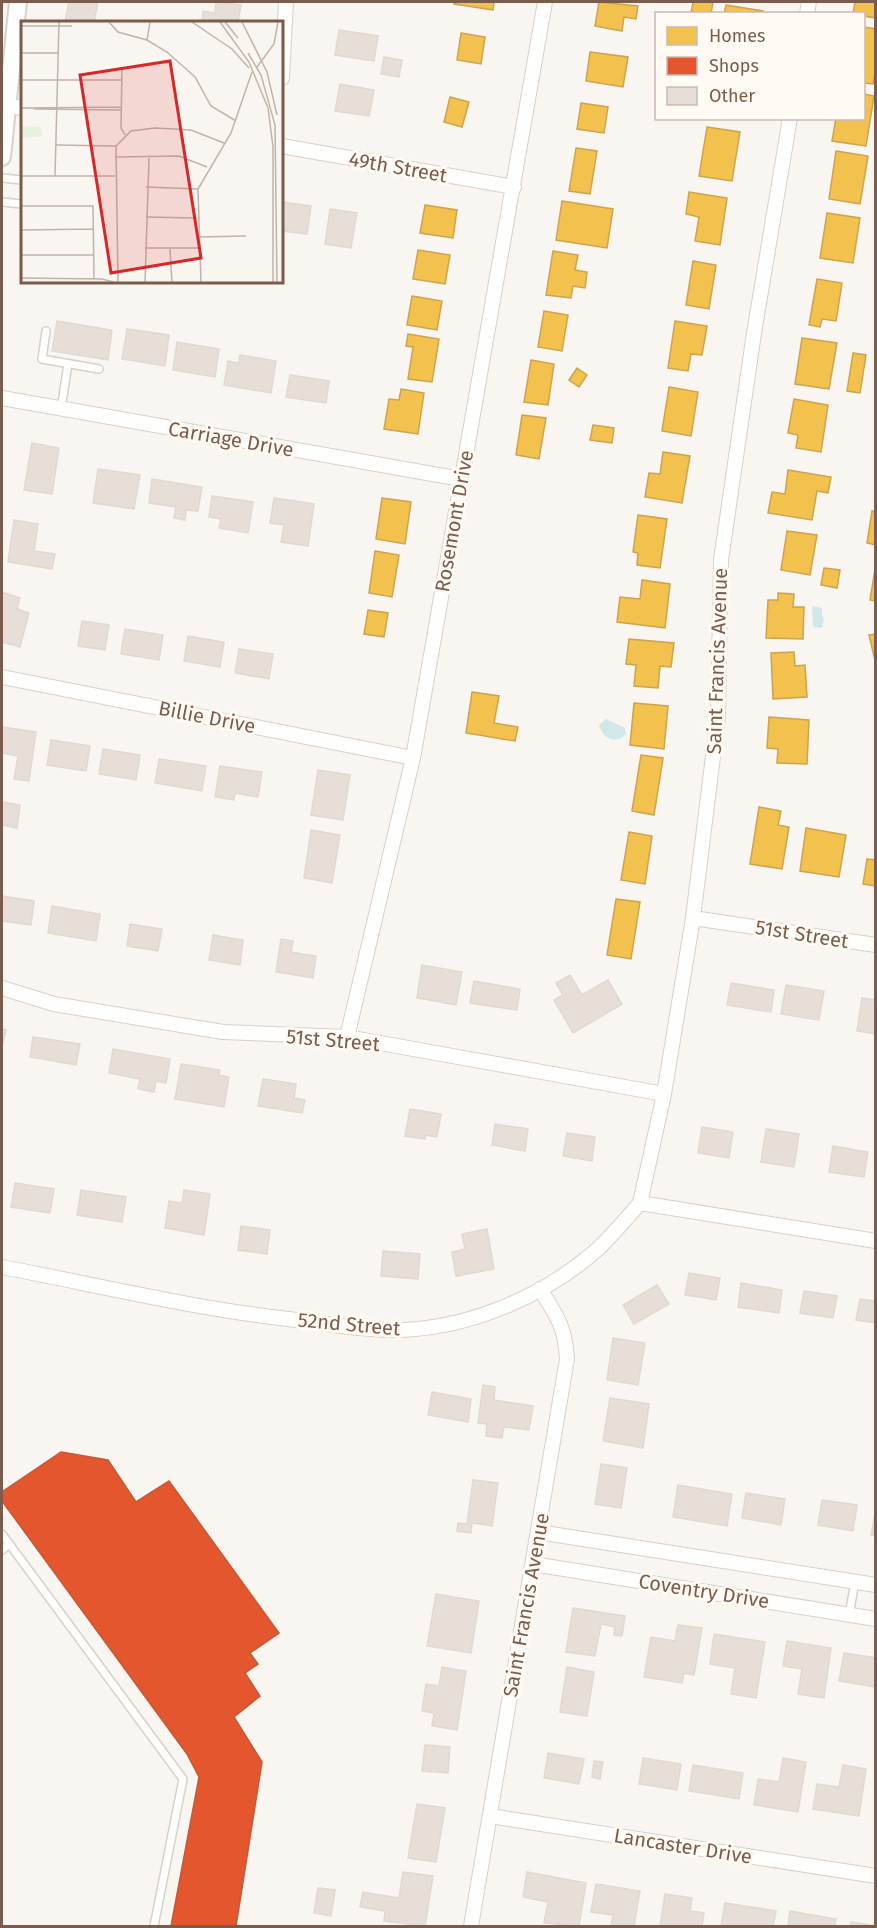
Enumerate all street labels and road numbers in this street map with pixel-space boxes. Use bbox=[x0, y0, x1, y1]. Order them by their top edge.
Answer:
street label: 49th Street bbox=[347, 147, 450, 188]
street label: Carriage Drive bbox=[166, 416, 296, 462]
street label: Rosemont Drive bbox=[430, 448, 478, 594]
street label: Saint Francis Avenue bbox=[702, 567, 732, 755]
street label: Billie Drive bbox=[156, 696, 258, 738]
street label: 51st Street bbox=[754, 915, 851, 953]
street label: 51st Street bbox=[285, 1024, 382, 1056]
street label: 52nd Street bbox=[297, 1308, 402, 1341]
street label: Saint Francis Avenue bbox=[498, 1511, 554, 1699]
street label: Coventry Drive bbox=[637, 1569, 771, 1613]
street label: Lancaster Drive bbox=[612, 1823, 754, 1869]

